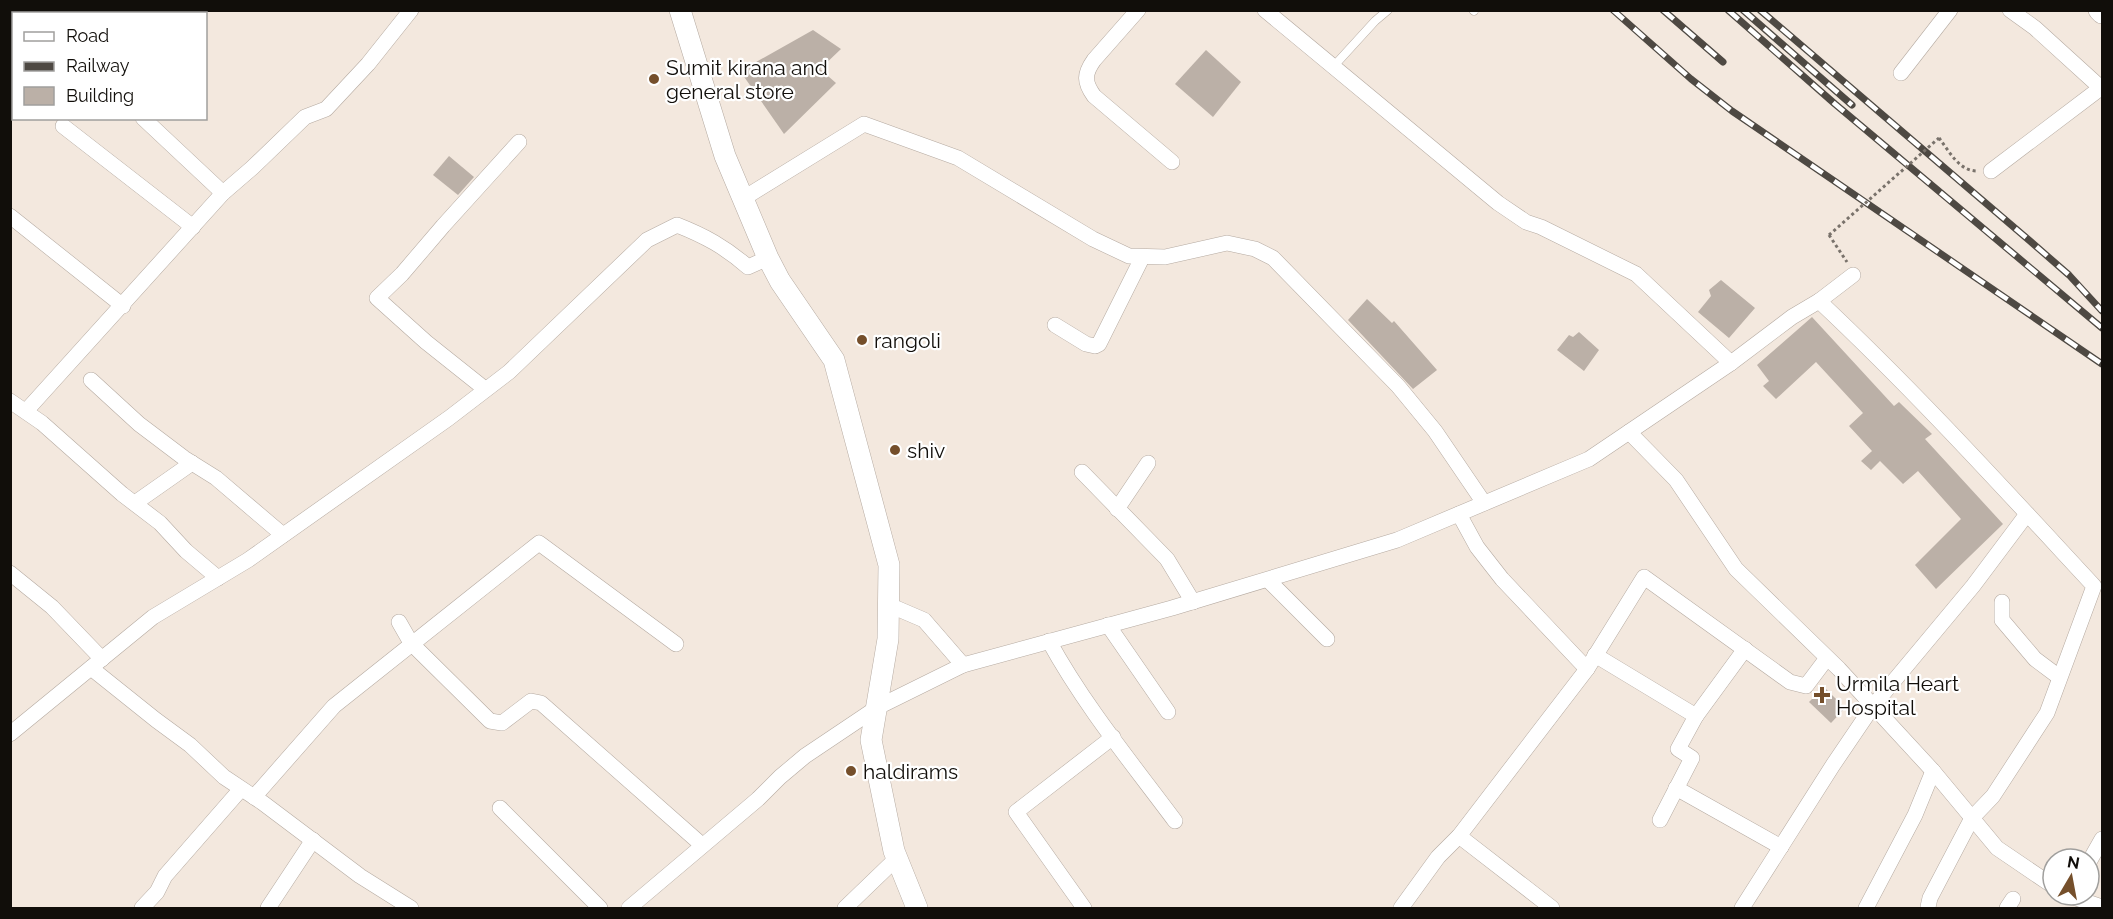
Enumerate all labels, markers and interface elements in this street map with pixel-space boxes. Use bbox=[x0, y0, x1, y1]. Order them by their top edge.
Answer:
legend bbox=[12, 12, 207, 120]
text: Road bbox=[66, 25, 109, 46]
text: Railway bbox=[66, 55, 130, 76]
place label: Sumit kirana and general store bbox=[666, 55, 828, 104]
marker: Sumit kirana and general store bbox=[647, 72, 661, 86]
text: Building bbox=[66, 85, 134, 106]
place label: rangoli bbox=[874, 328, 941, 353]
marker: rangoli bbox=[855, 333, 869, 347]
place label: shiv bbox=[907, 438, 945, 463]
marker: shiv bbox=[888, 443, 902, 457]
place label: Urmila Heart Hospital bbox=[1836, 671, 1959, 720]
marker: Urmila Heart Hospital bbox=[1813, 686, 1831, 704]
place label: haldirams bbox=[863, 759, 958, 784]
marker: haldirams bbox=[844, 764, 858, 778]
north arrow bbox=[2041, 847, 2101, 907]
text: N bbox=[2066, 852, 2081, 873]

